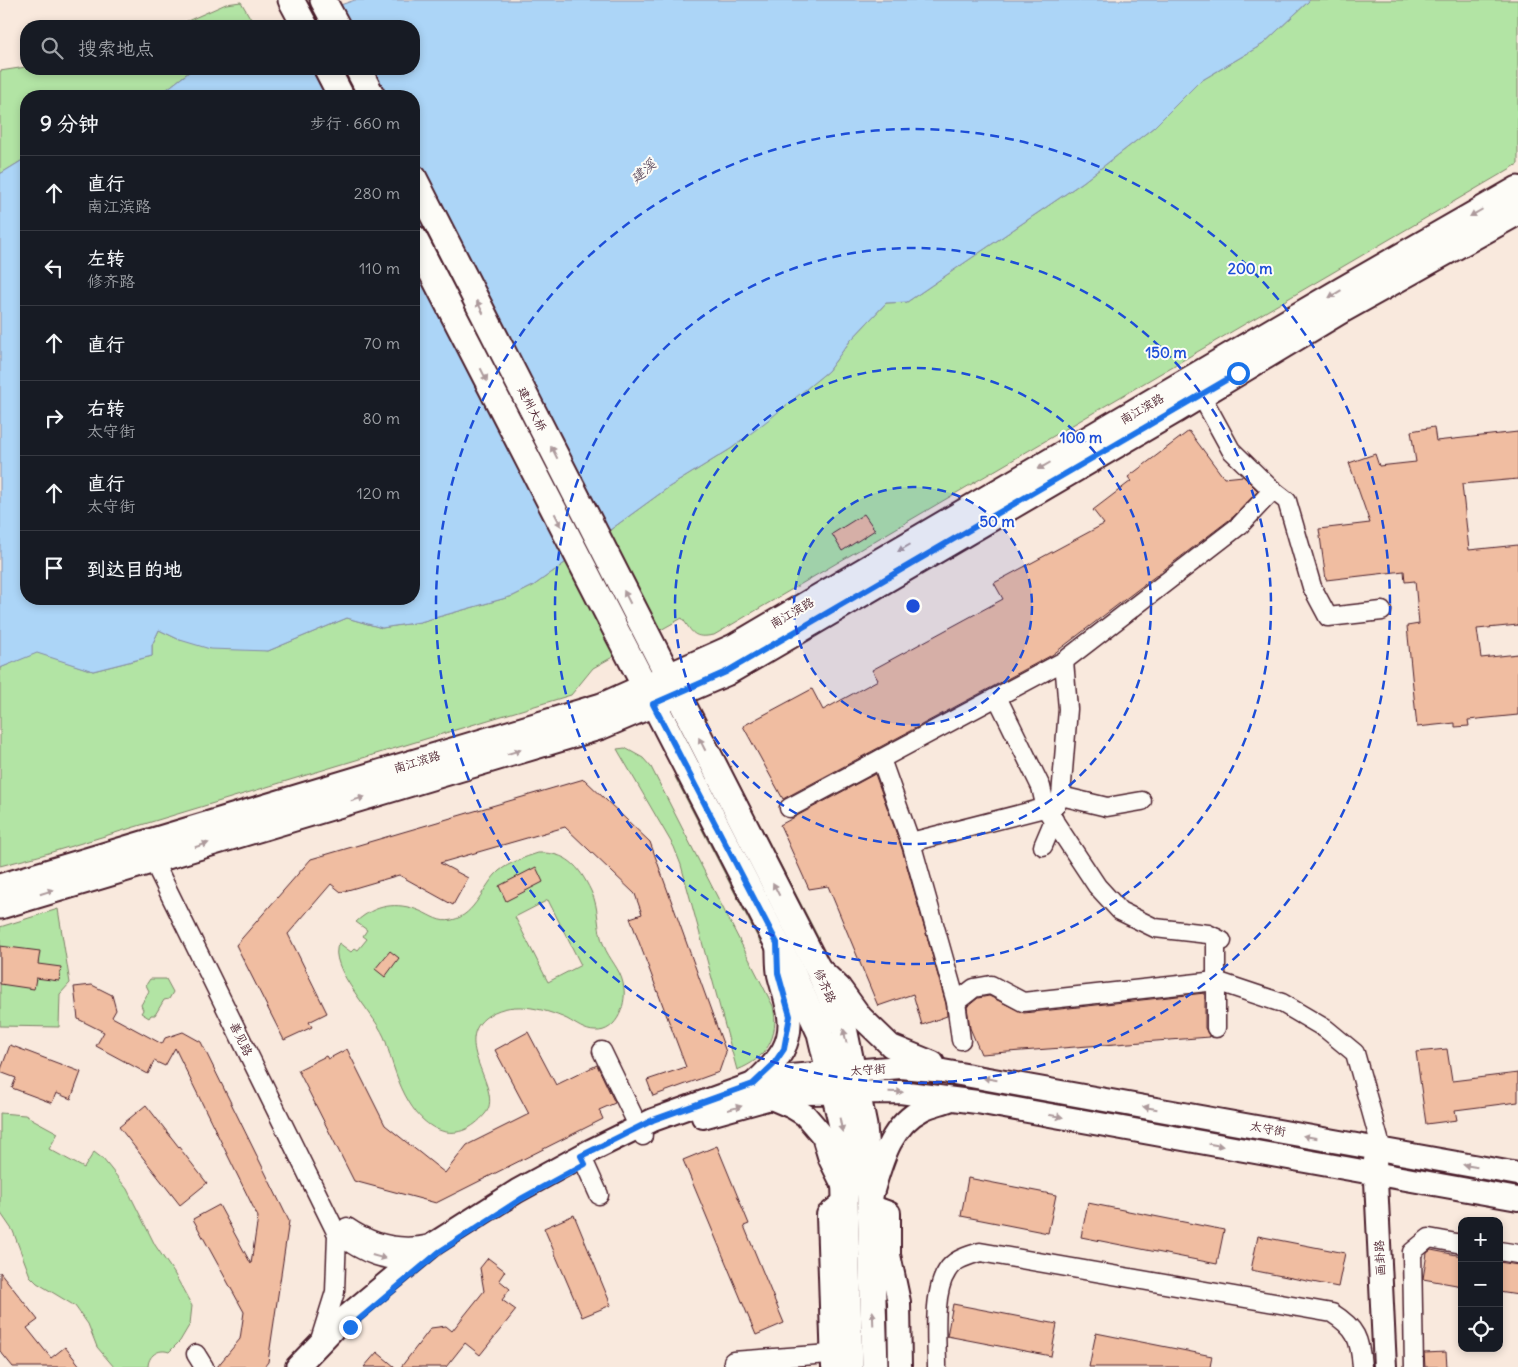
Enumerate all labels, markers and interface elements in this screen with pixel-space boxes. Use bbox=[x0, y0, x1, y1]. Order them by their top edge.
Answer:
search box bbox=[20, 20, 420, 75]
icon: search bbox=[38, 34, 66, 62]
text: 搜索地点 bbox=[78, 36, 154, 60]
text: 9 分钟 bbox=[40, 110, 99, 137]
text: 步行 · 660 m bbox=[310, 113, 400, 133]
water label: 建溪 bbox=[627, 154, 660, 187]
text: 直行 bbox=[87, 171, 125, 195]
icon: ahead bbox=[40, 179, 68, 207]
text: 280 m bbox=[354, 183, 400, 203]
text: 南江滨路 bbox=[87, 196, 151, 216]
one-way arrow bbox=[1469, 209, 1482, 218]
text: 左转 bbox=[87, 246, 125, 270]
icon: left bbox=[40, 254, 68, 282]
text: 110 m bbox=[359, 258, 400, 278]
text: 200 m bbox=[1228, 259, 1272, 278]
text: 修齐路 bbox=[87, 271, 135, 291]
one-way arrow bbox=[1328, 290, 1341, 299]
one-way arrow bbox=[476, 300, 484, 315]
icon: ahead bbox=[40, 329, 68, 357]
text: 直行 bbox=[87, 332, 125, 356]
text: 70 m bbox=[364, 333, 400, 353]
text: 150 m bbox=[1145, 343, 1187, 362]
route start bbox=[1227, 362, 1250, 385]
one-way arrow bbox=[480, 368, 488, 382]
street label: 建州大桥 bbox=[515, 384, 550, 434]
street label: 南江滨路 bbox=[1117, 390, 1166, 427]
text: 右转 bbox=[87, 396, 125, 420]
icon: right bbox=[40, 404, 68, 432]
text: 80 m bbox=[362, 408, 400, 428]
text: 太守街 bbox=[87, 421, 135, 441]
text: 100 m bbox=[1060, 428, 1102, 447]
one-way arrow bbox=[550, 445, 558, 459]
one-way arrow bbox=[1037, 461, 1051, 470]
text: 直行 bbox=[87, 471, 125, 495]
icon: ahead bbox=[40, 479, 68, 507]
text: 120 m bbox=[357, 483, 400, 503]
text: 太守街 bbox=[87, 496, 135, 516]
text: 50 m bbox=[979, 512, 1015, 531]
one-way arrow bbox=[554, 513, 562, 527]
one-way arrow bbox=[897, 543, 910, 552]
icon: arrive bbox=[40, 554, 68, 582]
text: 到达目的地 bbox=[87, 557, 182, 581]
one-way arrow bbox=[623, 590, 631, 604]
street label: 南江滨路 bbox=[767, 594, 816, 631]
centre of rings bbox=[904, 597, 922, 615]
one-way arrow bbox=[698, 737, 706, 751]
street label: 南江滨路 bbox=[392, 747, 442, 776]
one-way arrow bbox=[506, 748, 521, 756]
one-way arrow bbox=[351, 794, 366, 802]
one-way arrow bbox=[195, 840, 210, 848]
one-way arrow bbox=[772, 881, 780, 896]
one-way arrow bbox=[39, 887, 54, 895]
street label: 修齐路 bbox=[811, 966, 840, 1005]
street label: 善见路 bbox=[227, 1019, 256, 1058]
one-way arrow bbox=[841, 1028, 849, 1043]
street label: 太守街 bbox=[849, 1060, 887, 1079]
one-way arrow bbox=[982, 1074, 998, 1082]
one-way arrow bbox=[888, 1089, 904, 1097]
one-way arrow bbox=[727, 1103, 742, 1111]
one-way arrow bbox=[1142, 1103, 1158, 1111]
one-way arrow bbox=[1049, 1112, 1065, 1120]
one-way arrow bbox=[838, 1117, 846, 1133]
street label: 太守街 bbox=[1249, 1118, 1287, 1139]
one-way arrow bbox=[1302, 1132, 1318, 1140]
one-way arrow bbox=[1208, 1141, 1224, 1149]
one-way arrow bbox=[1462, 1161, 1478, 1169]
map controls bbox=[1458, 1217, 1503, 1352]
button: + bbox=[1458, 1217, 1503, 1262]
street label: 画卦路 bbox=[1371, 1240, 1388, 1276]
one-way arrow bbox=[372, 1254, 387, 1262]
button: − bbox=[1458, 1262, 1503, 1307]
button: locate bbox=[1458, 1307, 1503, 1352]
one-way arrow bbox=[869, 1310, 877, 1326]
route end bbox=[339, 1316, 362, 1339]

